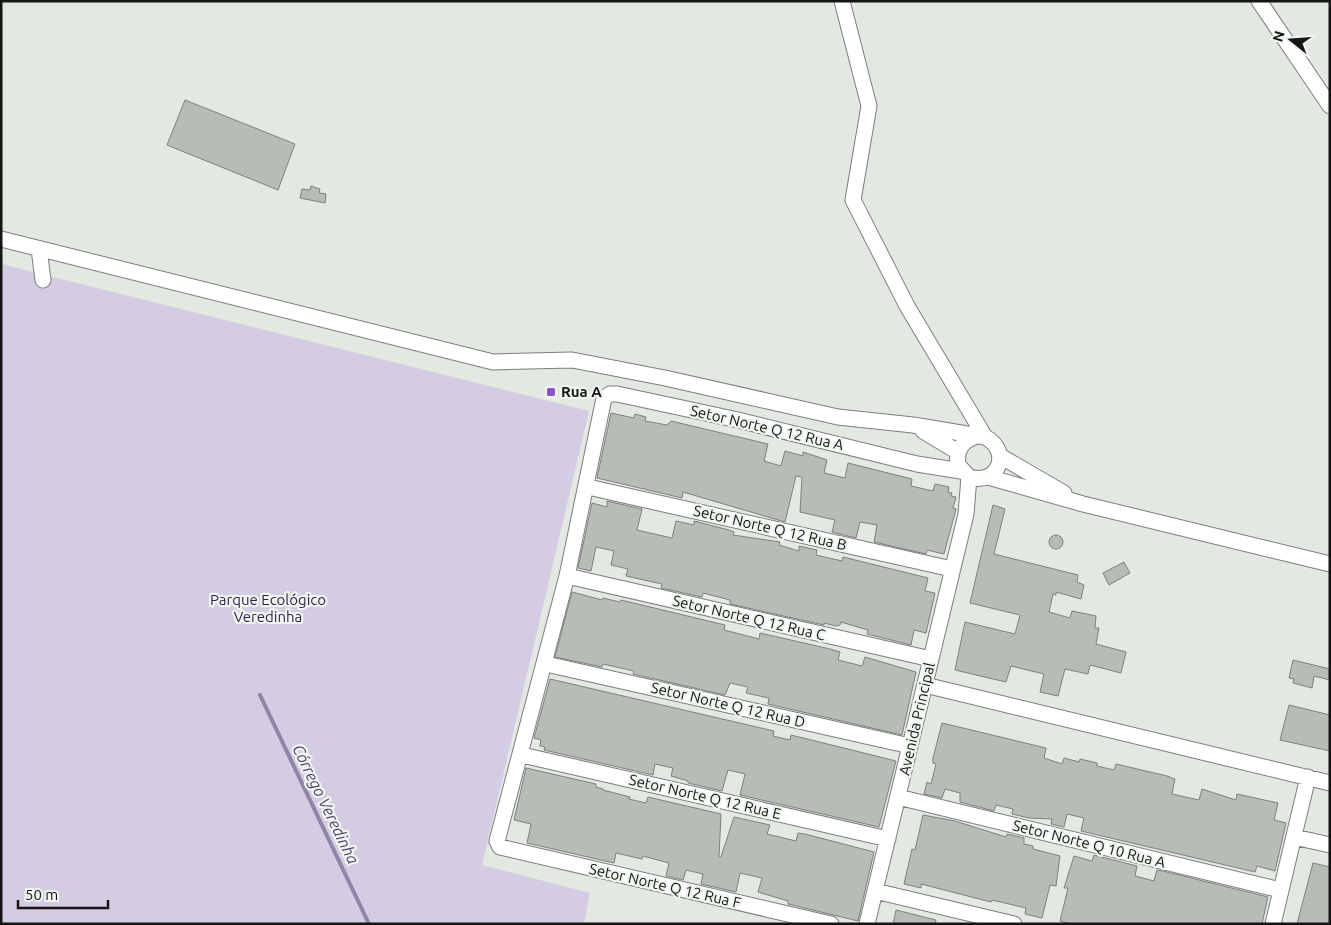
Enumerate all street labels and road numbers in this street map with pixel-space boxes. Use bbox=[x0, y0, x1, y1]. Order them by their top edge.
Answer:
street label: Setor Norte Q 12 Rua A bbox=[689, 402, 846, 453]
street label: Setor Norte Q 12 Rua B bbox=[692, 502, 848, 553]
street label: Setor Norte Q 12 Rua C bbox=[671, 592, 827, 643]
street label: Avenida Principal bbox=[895, 661, 938, 777]
street label: Setor Norte Q 12 Rua D bbox=[649, 678, 807, 731]
street label: Setor Norte Q 12 Rua E bbox=[627, 771, 783, 822]
street label: Setor Norte Q 10 Rua A bbox=[1011, 816, 1168, 871]
street label: Setor Norte Q 12 Rua F bbox=[588, 860, 743, 911]

